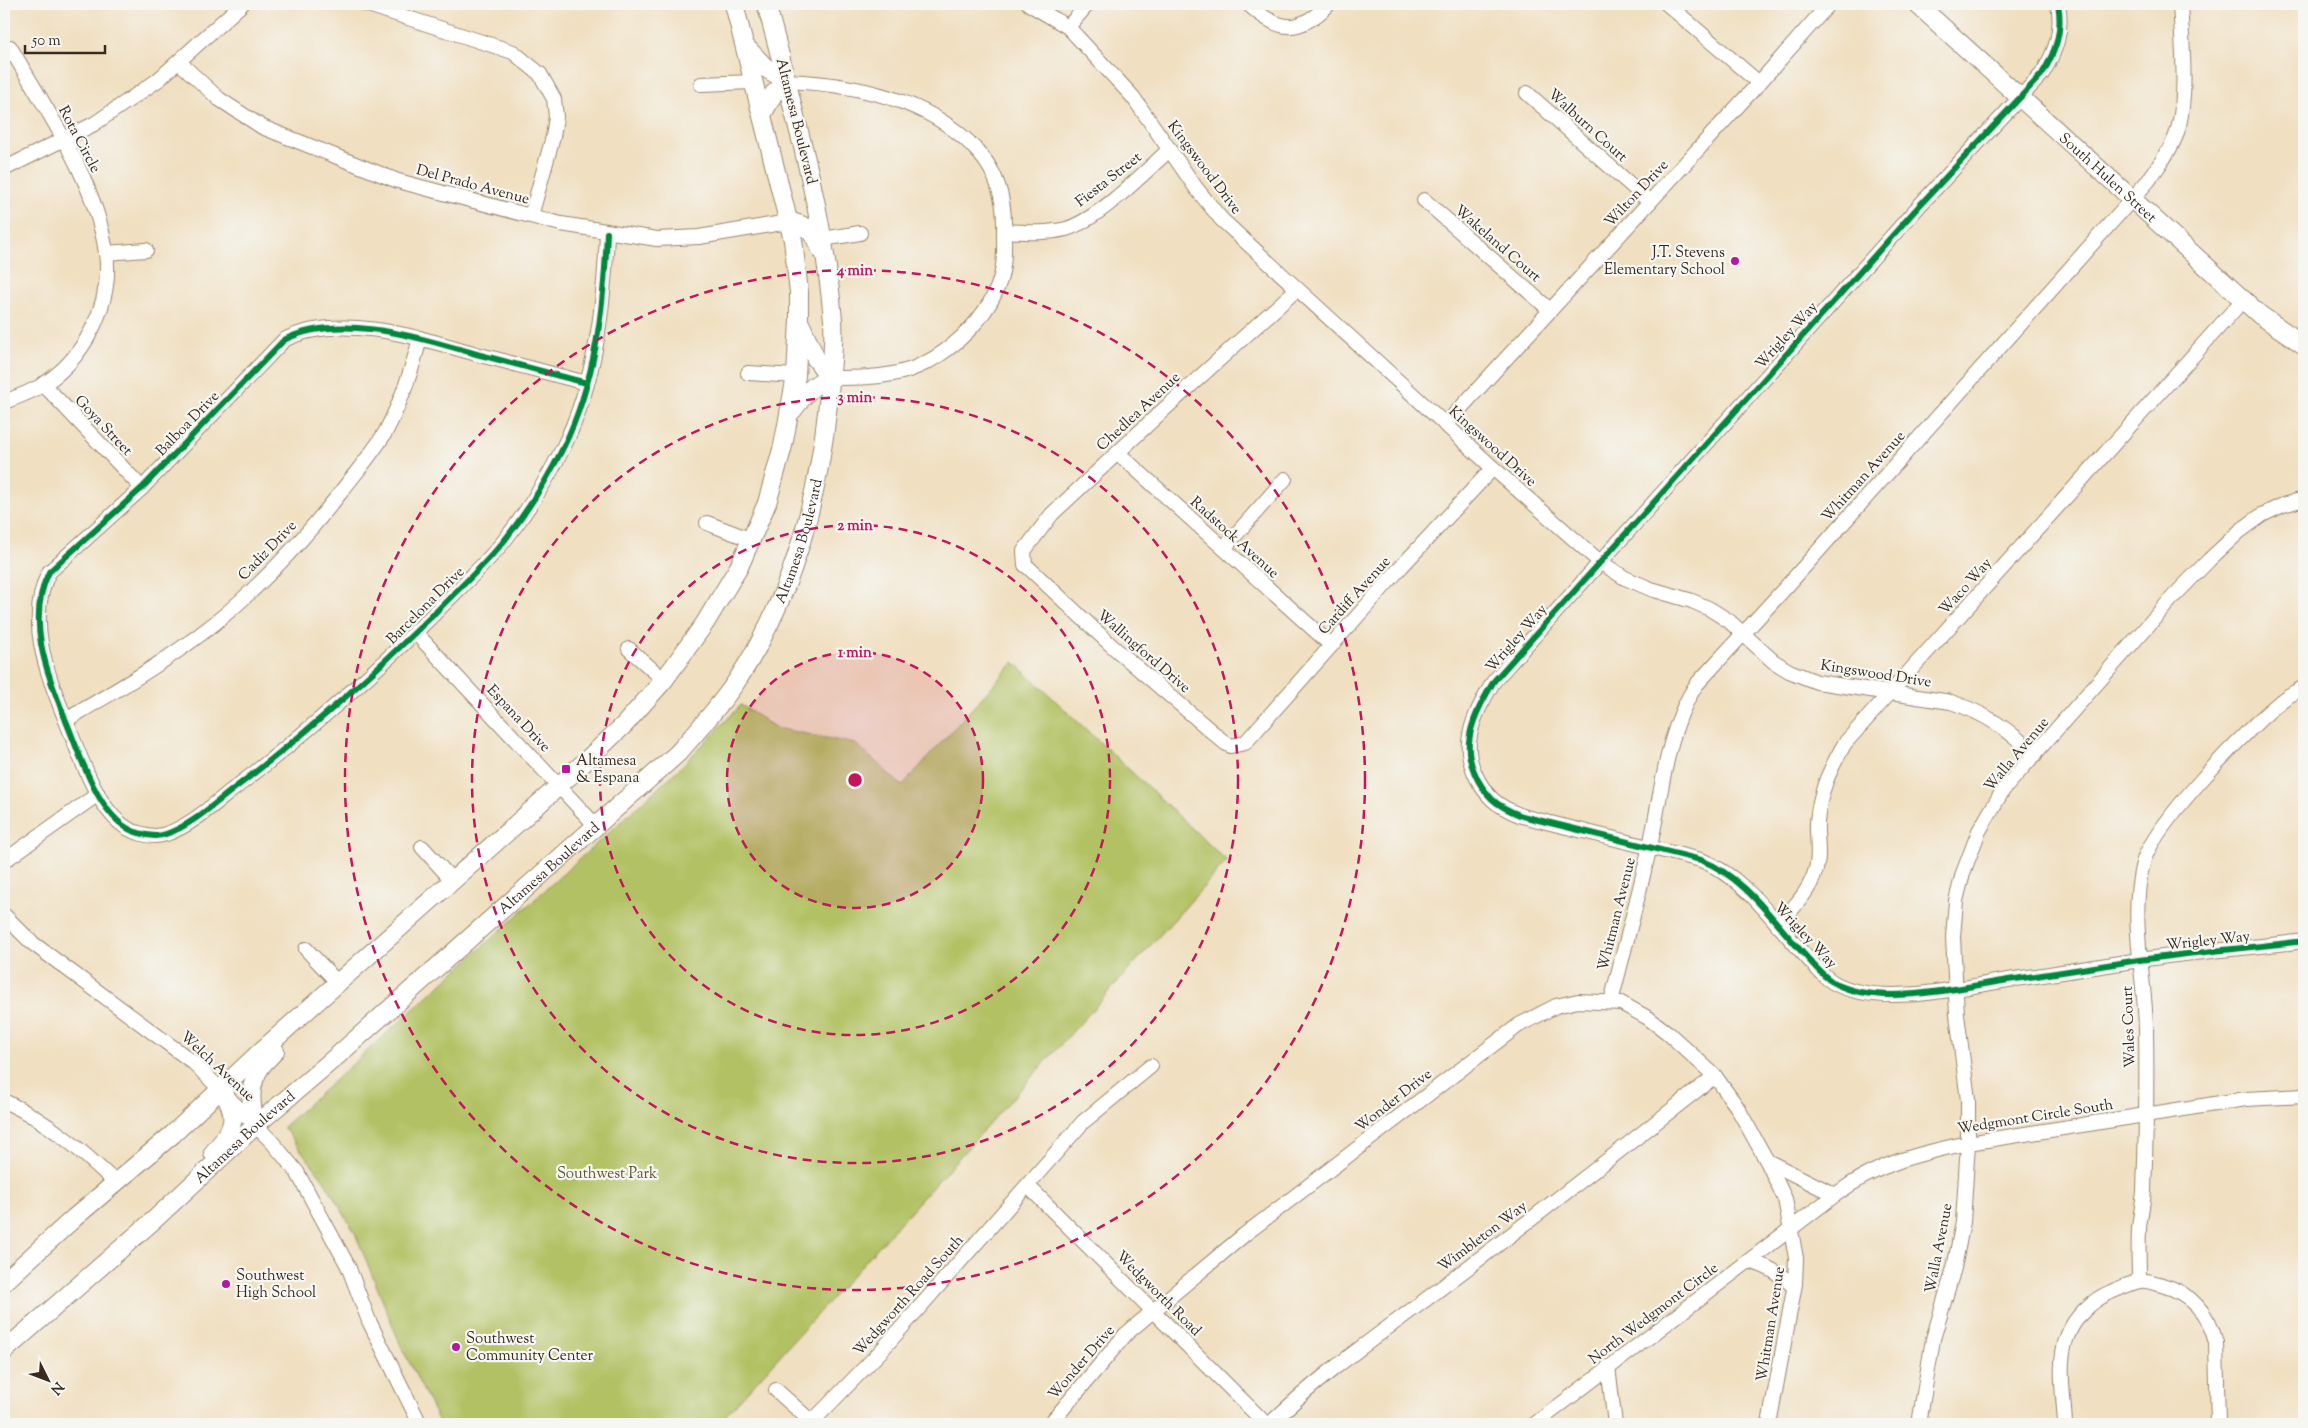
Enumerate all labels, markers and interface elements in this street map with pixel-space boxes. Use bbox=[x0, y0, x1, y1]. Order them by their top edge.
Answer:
scale bar bbox=[25, 22, 105, 54]
text: 50 m bbox=[31, 31, 61, 52]
street label: Altamesa Boulevard bbox=[770, 56, 821, 187]
street label: Walburn Court bbox=[1543, 85, 1631, 168]
street label: Rota Circle bbox=[52, 102, 105, 177]
street label: Kingswood Drive bbox=[1162, 117, 1246, 219]
street label: South Hulen Street bbox=[2054, 129, 2161, 228]
street label: Fiesta Street bbox=[1071, 148, 1147, 213]
street label: Wilton Drive bbox=[1600, 156, 1674, 232]
street label: Del Prado Avenue bbox=[414, 160, 532, 211]
street label: Wakeland Court bbox=[1449, 201, 1545, 288]
place label: J.T. Stevens Elementary School bbox=[1604, 243, 1725, 281]
marker: J.T. Stevens Elementary School bbox=[1729, 255, 1741, 267]
text: 4 min bbox=[836, 261, 873, 282]
street label: Wrigley Way bbox=[1751, 297, 1823, 374]
street label: Chedlea Avenue bbox=[1093, 368, 1185, 456]
street label: Balboa Drive bbox=[152, 387, 225, 461]
text: 3 min bbox=[838, 388, 873, 409]
street label: Goya Street bbox=[69, 391, 137, 461]
street label: Kingswood Drive bbox=[1443, 402, 1541, 492]
street label: Whitman Avenue bbox=[1817, 427, 1911, 527]
street label: Altamesa Boulevard bbox=[771, 477, 829, 607]
street label: Radstock Avenue bbox=[1185, 492, 1283, 584]
street label: Cadiz Drive bbox=[234, 516, 302, 586]
text: 2 min bbox=[837, 516, 873, 537]
street label: Cardiff Avenue bbox=[1314, 552, 1396, 640]
street label: Waco Way bbox=[1935, 553, 1998, 620]
street label: Barcelona Drive bbox=[382, 562, 470, 650]
street label: Wrigley Way bbox=[1482, 600, 1553, 678]
street label: Wallingford Drive bbox=[1092, 606, 1194, 699]
text: 1 min bbox=[838, 643, 872, 664]
street label: Kingswood Drive bbox=[1819, 655, 1933, 694]
street label: Espana Drive bbox=[481, 681, 555, 757]
street label: Walla Avenue bbox=[1980, 713, 2055, 797]
place label: Altamesa & Espana bbox=[576, 751, 639, 789]
marker: Altamesa & Espana bbox=[560, 763, 572, 775]
centre of rings bbox=[846, 771, 864, 789]
street label: Altamesa Boulevard bbox=[494, 818, 605, 920]
street label: Whitman Avenue bbox=[1593, 855, 1642, 973]
street label: Wrigley Way bbox=[1768, 898, 1842, 974]
street label: Wrigley Way bbox=[2165, 927, 2252, 956]
street label: Wales Court bbox=[2118, 986, 2141, 1068]
street label: Welch Avenue bbox=[175, 1027, 259, 1107]
street label: Wonder Drive bbox=[1351, 1064, 1437, 1138]
street label: Altamesa Boulevard bbox=[190, 1087, 301, 1189]
street label: Wedgmont Circle South bbox=[1956, 1095, 2115, 1140]
park label: Southwest Park bbox=[557, 1164, 657, 1185]
street label: Wimbleton Way bbox=[1434, 1196, 1532, 1278]
street label: Walla Avenue bbox=[1920, 1201, 1958, 1295]
street label: Wedgworth Road South bbox=[849, 1231, 969, 1361]
street label: Wedgworth Road bbox=[1110, 1247, 1206, 1342]
street label: North Wedgmont Circle bbox=[1585, 1258, 1723, 1370]
street label: Whitman Avenue bbox=[1752, 1265, 1791, 1383]
place label: Southwest High School bbox=[236, 1266, 316, 1304]
marker: Southwest High School bbox=[220, 1278, 232, 1290]
street label: Wonder Drive bbox=[1044, 1321, 1120, 1405]
place label: Southwest Community Center bbox=[466, 1329, 594, 1367]
marker: Southwest Community Center bbox=[450, 1341, 462, 1353]
north arrow bbox=[22, 1356, 72, 1406]
text: N bbox=[45, 1377, 67, 1398]

